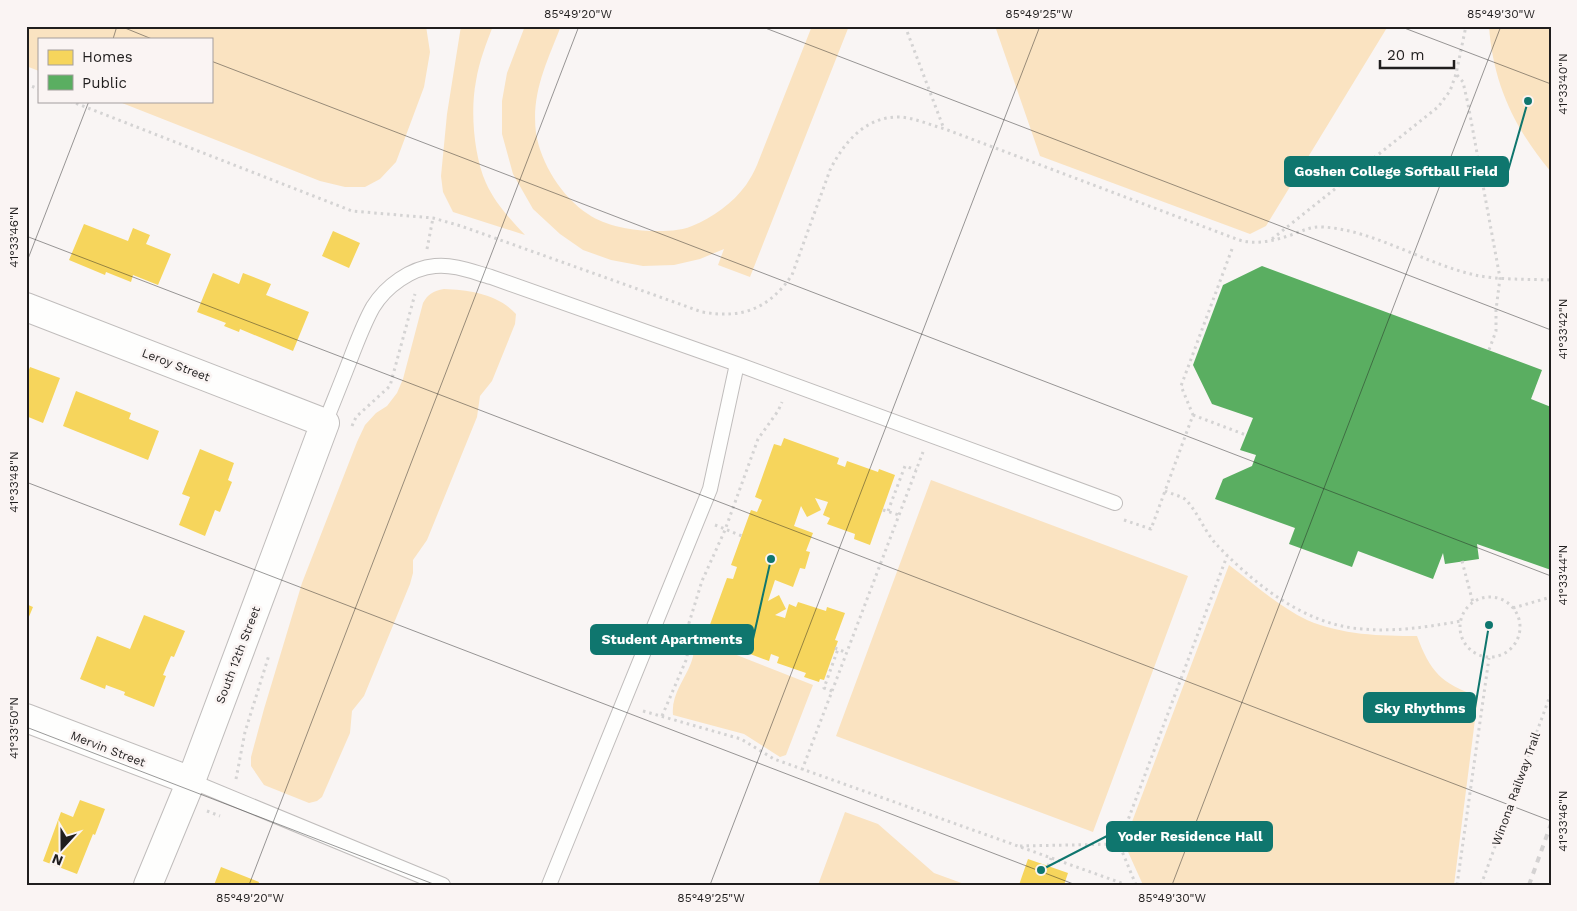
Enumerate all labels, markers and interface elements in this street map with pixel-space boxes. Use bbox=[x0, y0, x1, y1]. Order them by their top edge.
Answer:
text: 85°49'20"W bbox=[544, 7, 612, 21]
text: 85°49'25"W bbox=[1005, 7, 1073, 21]
text: 85°49'30"W bbox=[1467, 7, 1535, 21]
legend bbox=[38, 38, 212, 102]
scale bar bbox=[1380, 38, 1453, 70]
text: 20 m bbox=[1387, 46, 1425, 64]
text: Homes bbox=[82, 48, 133, 66]
text: 41°33'40"N bbox=[1556, 53, 1570, 115]
text: Public bbox=[82, 74, 127, 92]
callout: Goshen College Softball Field bbox=[1285, 157, 1508, 186]
text: Goshen College Softball Field bbox=[1294, 163, 1498, 179]
text: 41°33'46"N bbox=[7, 206, 21, 268]
text: 41°33'42"N bbox=[1556, 298, 1570, 360]
street label: Leroy Street bbox=[140, 346, 212, 384]
text: 41°33'48"N bbox=[7, 451, 21, 513]
text: 41°33'44"N bbox=[1556, 545, 1570, 605]
street label: South 12th Street bbox=[213, 604, 263, 706]
callout: Student Apartments bbox=[591, 625, 753, 654]
text: Student Apartments bbox=[602, 631, 743, 647]
callout: Sky Rhythms bbox=[1364, 693, 1475, 722]
text: 41°33'50"N bbox=[7, 697, 21, 759]
text: Sky Rhythms bbox=[1375, 700, 1466, 716]
street label: Mervin Street bbox=[69, 728, 147, 770]
street label: Winona Railway Trail bbox=[1489, 730, 1543, 848]
text: 41°33'46"N bbox=[1556, 790, 1570, 852]
callout: Yoder Residence Hall bbox=[1107, 822, 1272, 851]
north arrow bbox=[38, 824, 88, 874]
text: Yoder Residence Hall bbox=[1117, 828, 1263, 844]
text: N bbox=[50, 851, 65, 869]
text: 85°49'20"W bbox=[216, 891, 284, 905]
text: 85°49'25"W bbox=[677, 891, 745, 905]
text: 85°49'30"W bbox=[1138, 891, 1206, 905]

